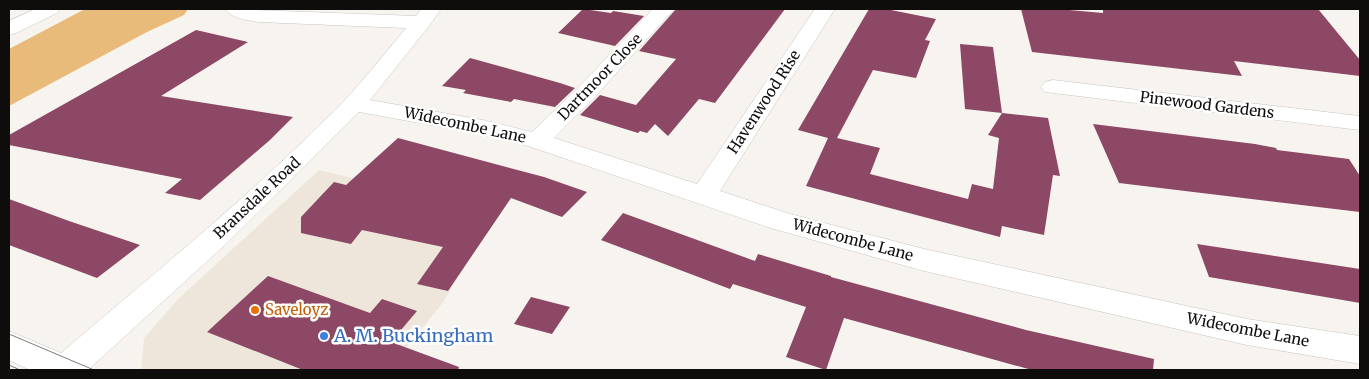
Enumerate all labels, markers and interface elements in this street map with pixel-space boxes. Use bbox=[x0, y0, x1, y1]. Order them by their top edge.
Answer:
street label: Dartmoor Close bbox=[553, 29, 646, 124]
street label: Havenwood Rise bbox=[723, 46, 804, 157]
street label: Pinewood Gardens bbox=[1139, 87, 1275, 122]
street label: Widecombe Lane bbox=[401, 102, 528, 147]
street label: Bransdale Road bbox=[209, 153, 304, 243]
street label: Widecombe Lane bbox=[790, 214, 916, 265]
place label: Saveloyz bbox=[265, 300, 328, 319]
marker: Saveloyz bbox=[249, 304, 261, 316]
street label: Widecombe Lane bbox=[1184, 308, 1311, 351]
place label: A. M. Buckingham bbox=[333, 324, 493, 347]
marker: A. M. Buckingham bbox=[318, 330, 330, 342]

